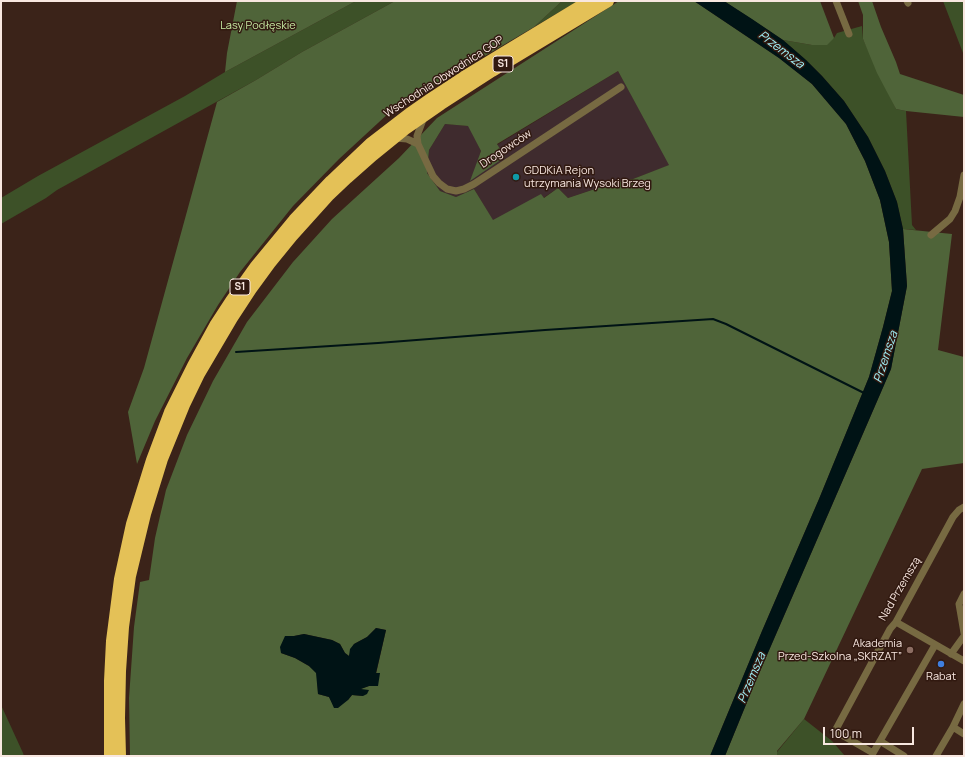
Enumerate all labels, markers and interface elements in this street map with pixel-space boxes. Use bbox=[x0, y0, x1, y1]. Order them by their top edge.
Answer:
park label: Lasy Podłęskie bbox=[220, 19, 296, 33]
water label: Przemsza bbox=[755, 28, 807, 72]
street label: Wschodnia Obwodnica GOP bbox=[382, 33, 506, 121]
road number: S1 bbox=[493, 56, 513, 72]
street label: Drogowców bbox=[478, 127, 534, 171]
place label: GDDKiA Rejon utrzymania Wysoki Brzeg bbox=[524, 164, 651, 190]
marker: GDDKiA Rejon utrzymania Wysoki Brzeg bbox=[511, 172, 521, 182]
road number: S1 bbox=[230, 279, 250, 295]
water label: Przemsza bbox=[871, 329, 901, 385]
street label: Nad Przemszą bbox=[876, 555, 924, 623]
place label: Akademia Przed-Szkolna „SKRZAT” bbox=[778, 637, 902, 663]
marker: Akademia Przed-Szkolna „SKRZAT” bbox=[905, 645, 915, 655]
water label: Przemsza bbox=[735, 651, 769, 705]
marker: Rabat bbox=[936, 659, 946, 669]
place label: Rabat bbox=[926, 670, 956, 684]
scale bar bbox=[825, 719, 916, 745]
text: 100 m bbox=[830, 725, 862, 742]

